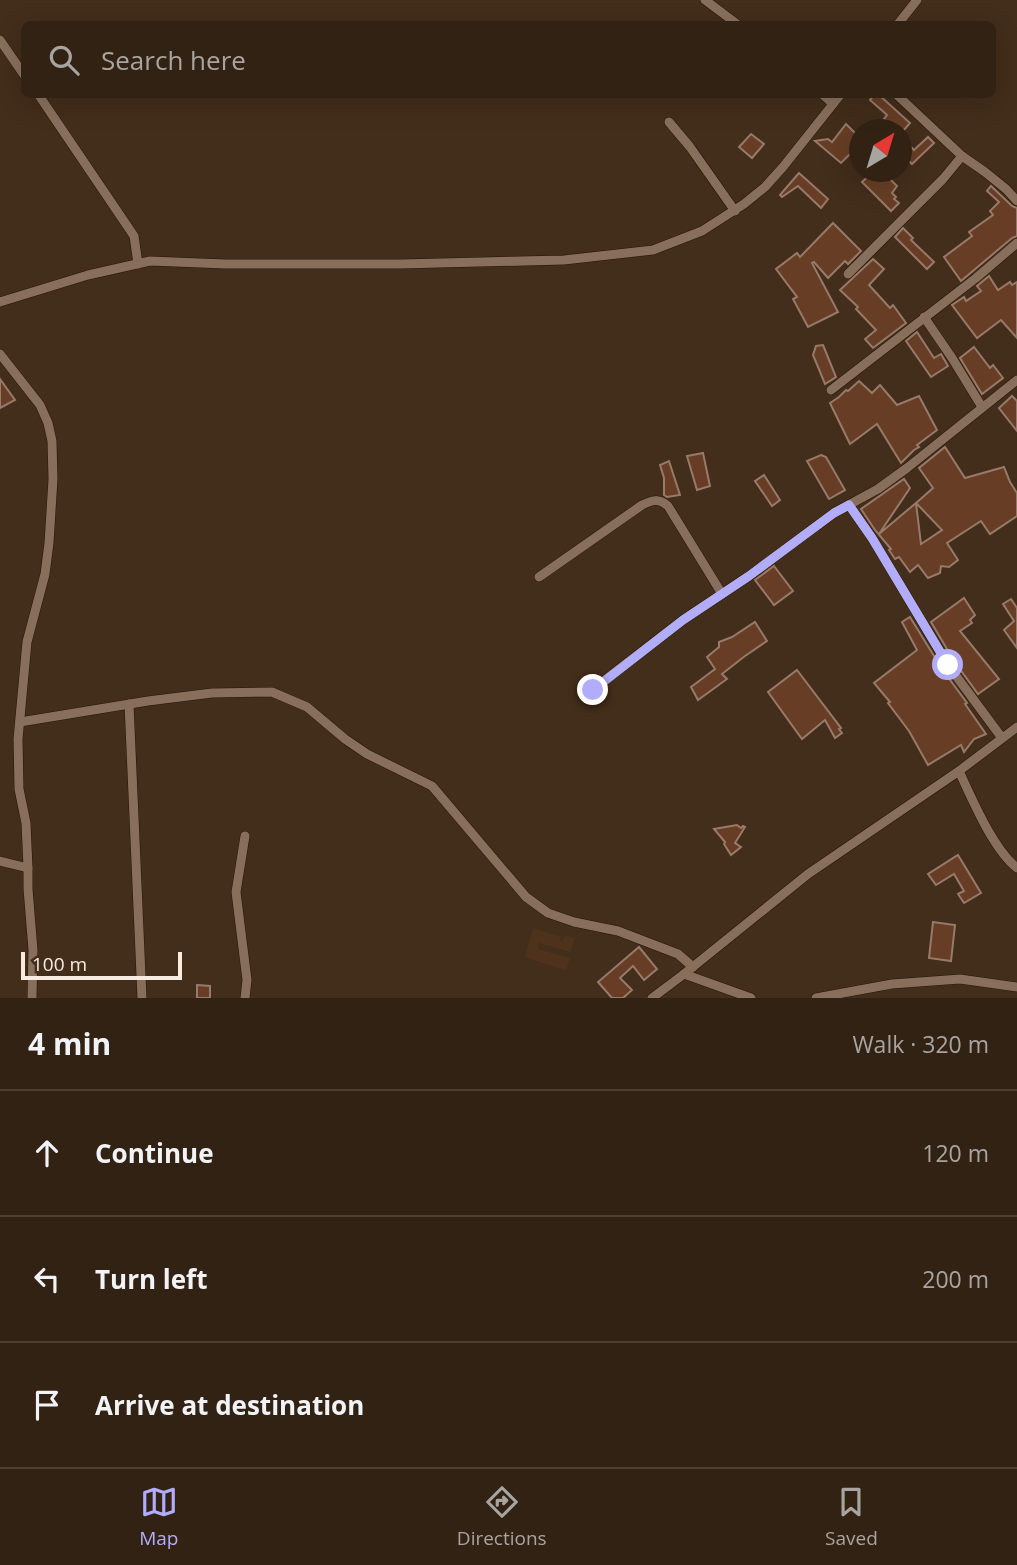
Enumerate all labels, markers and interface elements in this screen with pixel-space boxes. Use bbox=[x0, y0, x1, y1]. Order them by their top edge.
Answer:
search box bbox=[21, 21, 996, 98]
icon: search bbox=[45, 41, 83, 79]
text: Search here bbox=[101, 42, 246, 78]
north arrow bbox=[849, 119, 912, 182]
route start bbox=[932, 649, 963, 680]
route end bbox=[577, 674, 608, 705]
scale bar bbox=[21, 949, 182, 981]
text: 100 m bbox=[32, 951, 87, 977]
text: 4 min bbox=[28, 1023, 111, 1064]
text: Walk · 320 m bbox=[852, 1028, 989, 1060]
icon: ahead bbox=[28, 1134, 66, 1172]
text: Continue bbox=[95, 1135, 214, 1171]
text: 120 m bbox=[922, 1137, 989, 1169]
icon: left bbox=[28, 1260, 66, 1298]
text: Turn left bbox=[95, 1261, 207, 1297]
text: 200 m bbox=[922, 1263, 989, 1295]
icon: arrive bbox=[28, 1386, 66, 1424]
text: Arrive at destination bbox=[95, 1387, 364, 1423]
tab: Map bbox=[139, 1483, 178, 1551]
tab: Directions bbox=[457, 1483, 547, 1551]
tab: Saved bbox=[825, 1483, 878, 1551]

